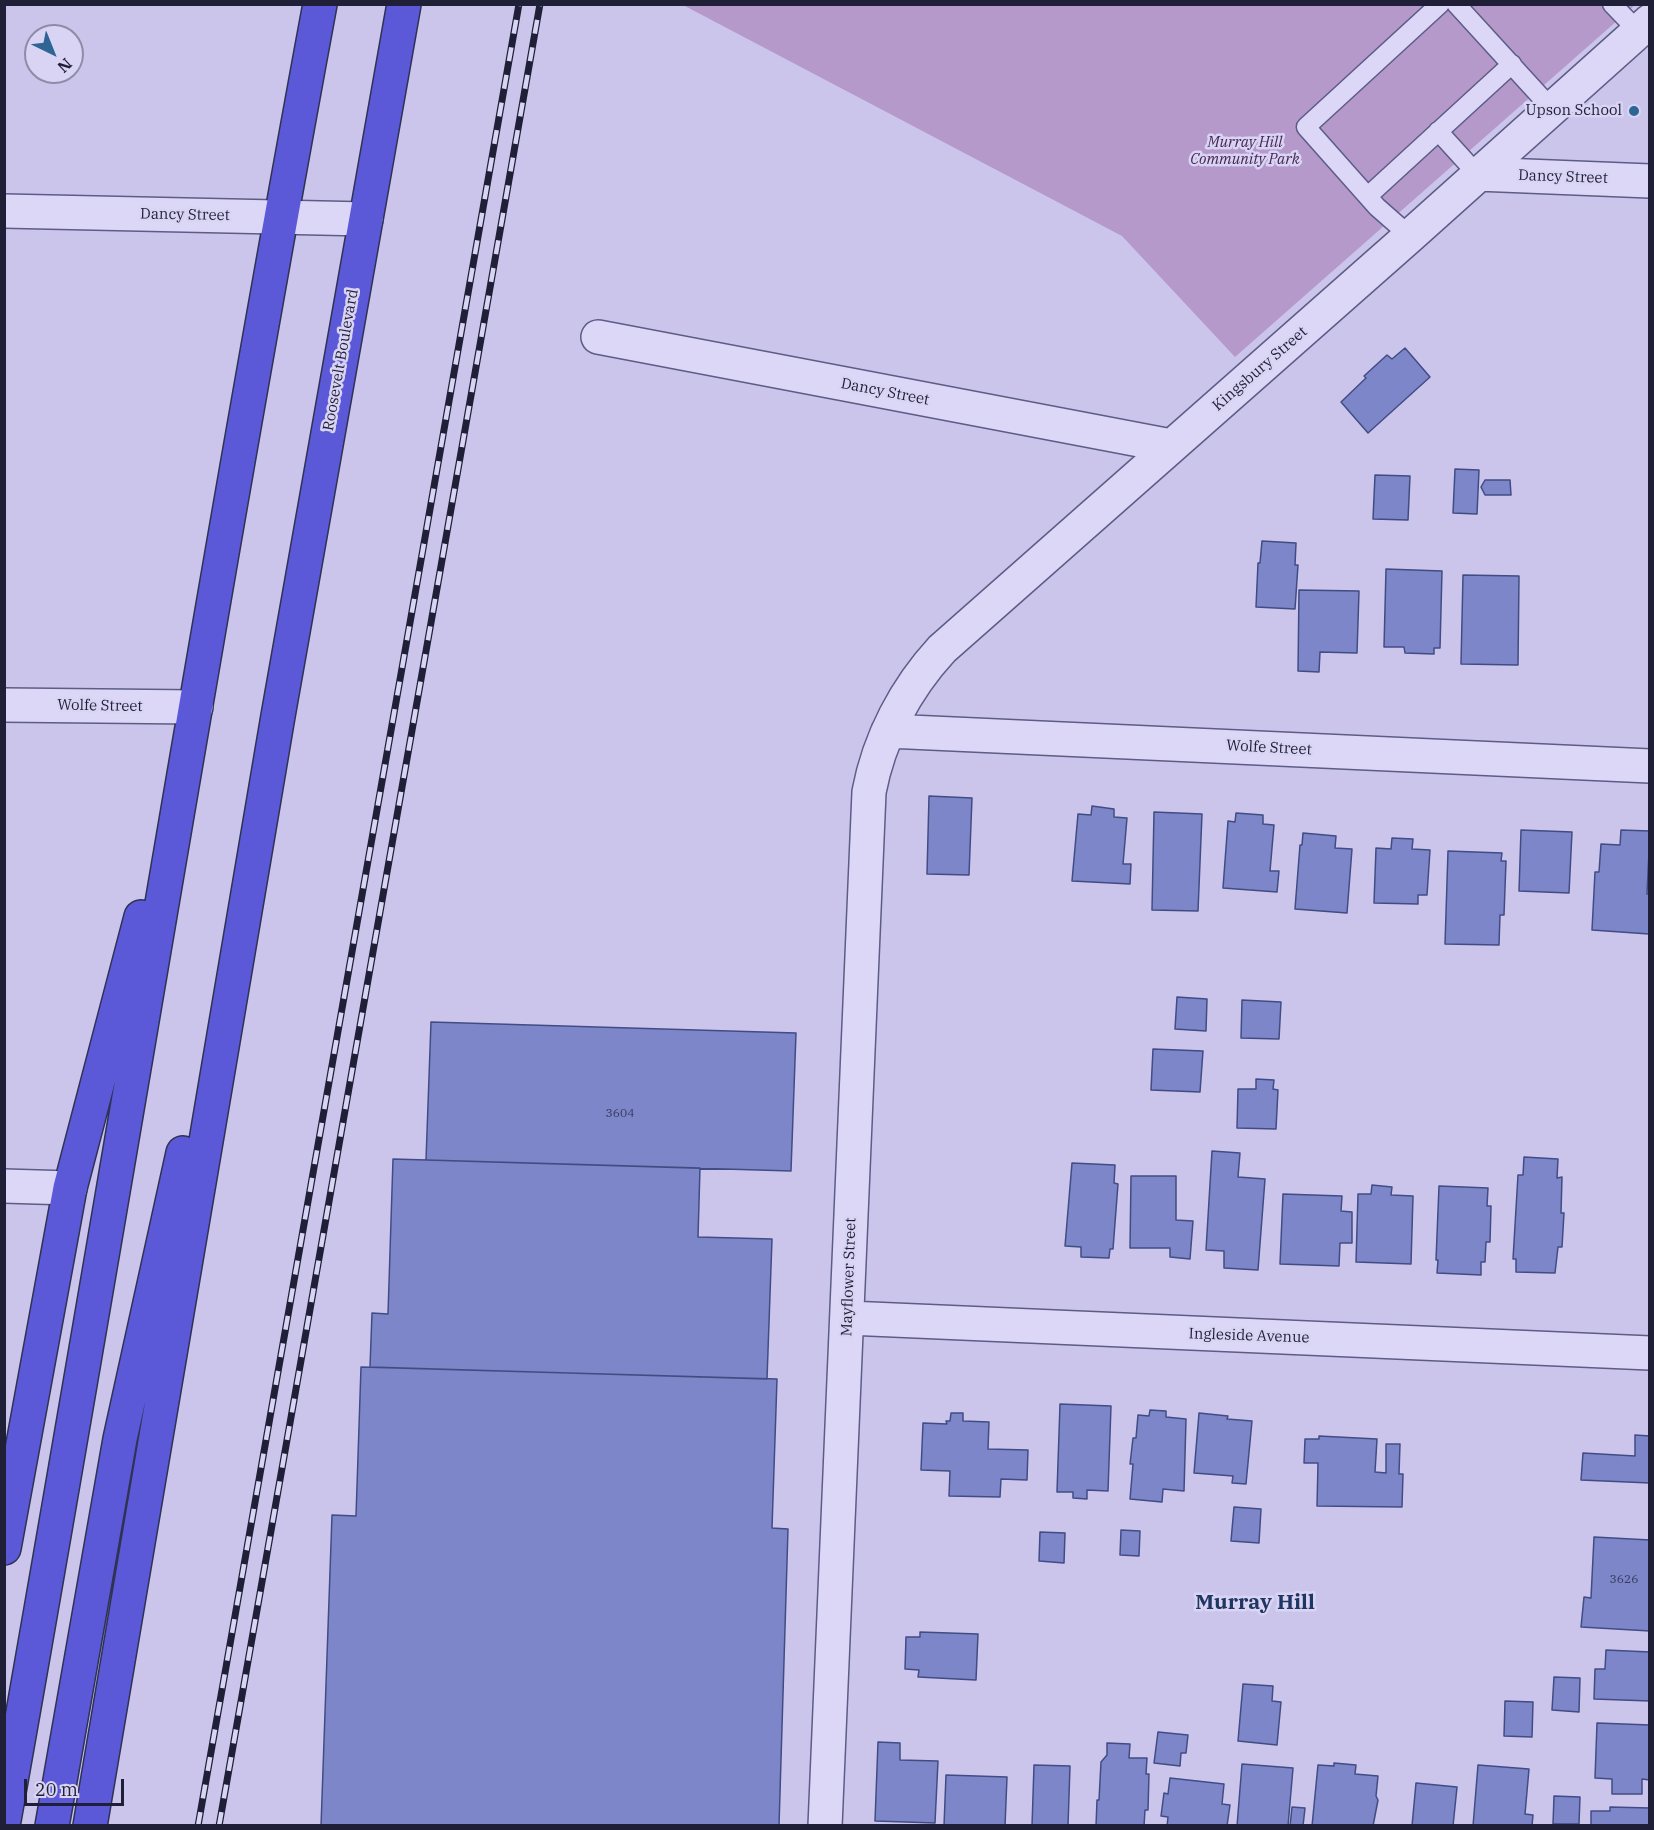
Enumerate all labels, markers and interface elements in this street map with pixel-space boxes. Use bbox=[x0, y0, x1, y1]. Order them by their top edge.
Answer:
north arrow bbox=[24, 24, 84, 84]
text: N bbox=[53, 54, 76, 77]
place label: Upson School bbox=[1525, 102, 1622, 120]
marker: Upson School bbox=[1627, 104, 1641, 118]
park label: Murray Hill Community Park bbox=[1190, 134, 1300, 169]
street label: Dancy Street bbox=[1518, 166, 1608, 188]
street label: Dancy Street bbox=[140, 205, 230, 225]
street label: Roosevelt Boulevard bbox=[320, 288, 362, 432]
street label: Kingsbury Street bbox=[1209, 323, 1311, 415]
street label: Dancy Street bbox=[839, 375, 931, 409]
street label: Wolfe Street bbox=[57, 696, 143, 716]
street label: Wolfe Street bbox=[1226, 737, 1312, 759]
house number: 3604 bbox=[606, 1107, 634, 1121]
street label: Mayflower Street bbox=[838, 1217, 860, 1337]
street label: Ingleside Avenue bbox=[1188, 1325, 1310, 1347]
house number: 3626 bbox=[1610, 1573, 1638, 1587]
district label: Murray Hill bbox=[1195, 1590, 1315, 1616]
scale bar bbox=[27, 1767, 128, 1805]
text: 20 m bbox=[35, 1778, 78, 1801]

